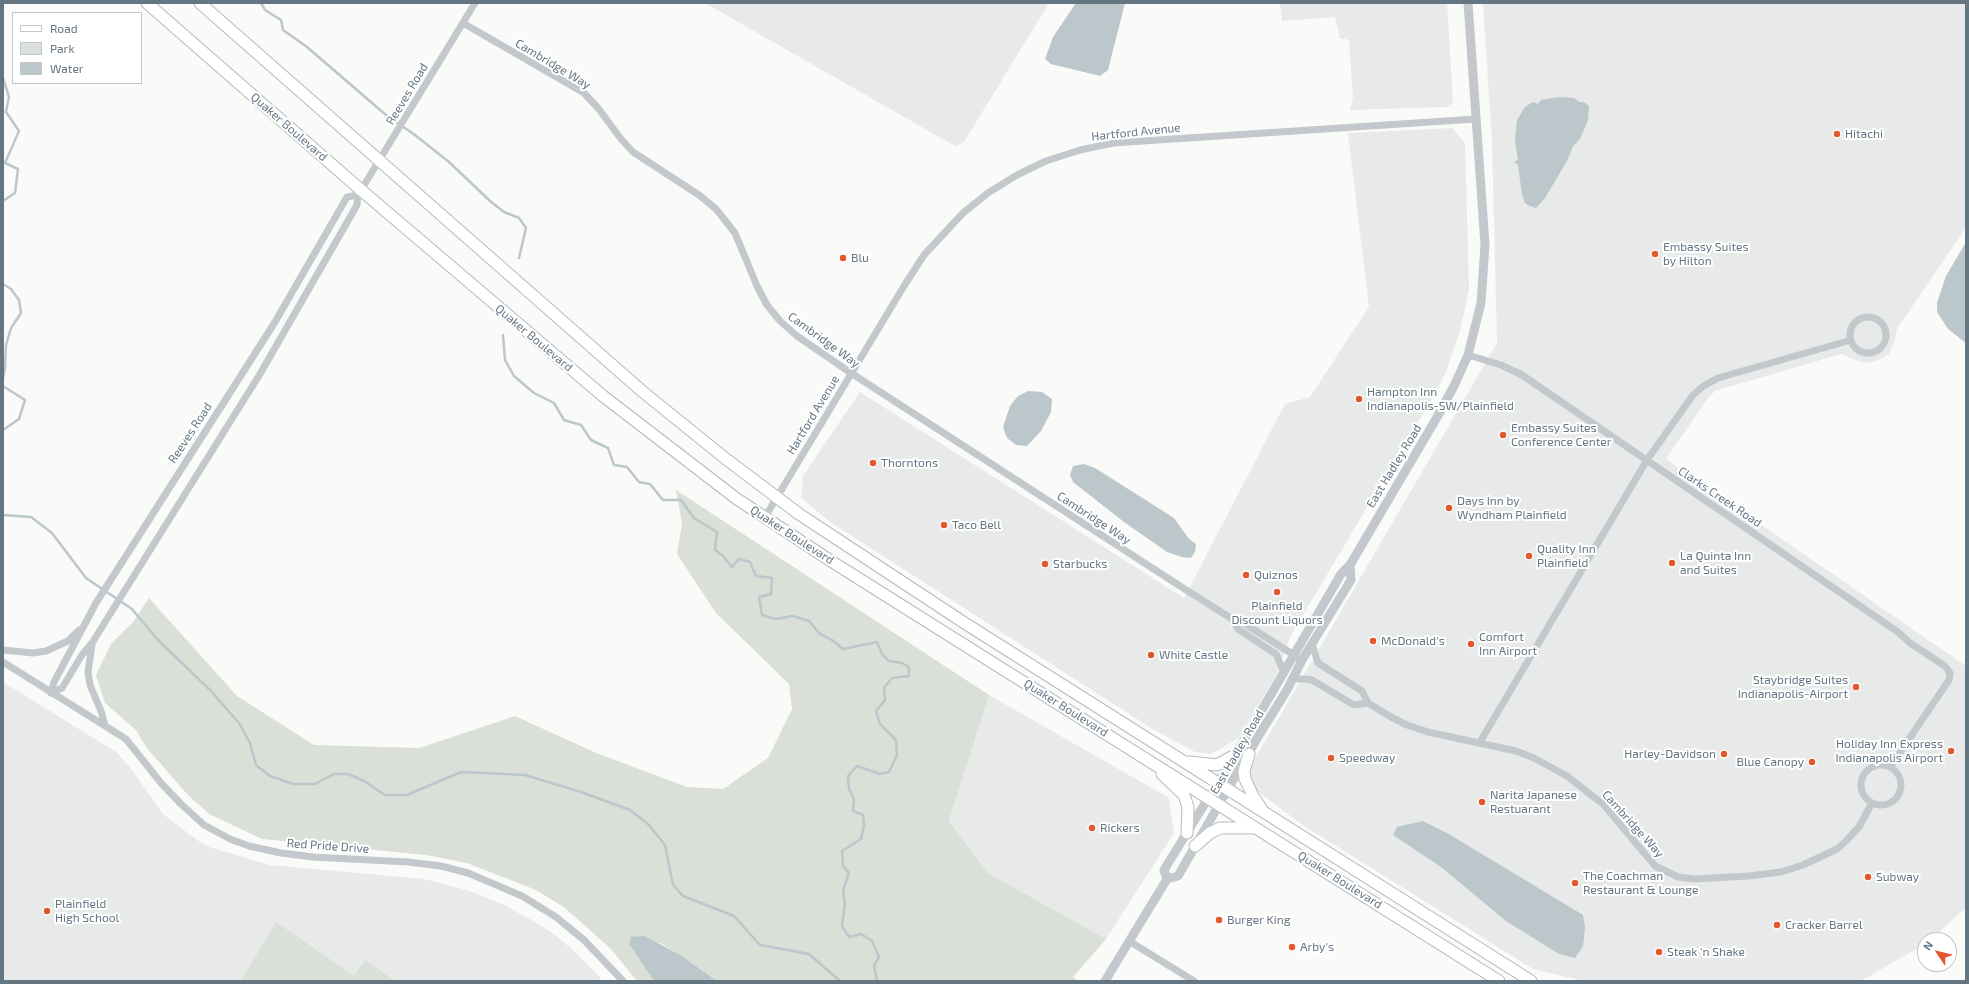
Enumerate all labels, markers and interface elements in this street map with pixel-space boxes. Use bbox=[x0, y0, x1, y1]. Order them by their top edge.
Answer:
legend bbox=[12, 12, 142, 84]
text: Road bbox=[50, 21, 78, 35]
street label: Cambridge Way bbox=[513, 36, 593, 92]
text: Park bbox=[50, 41, 75, 55]
text: Water bbox=[50, 61, 84, 75]
street label: Reeves Road bbox=[383, 61, 431, 127]
street label: Quaker Boulevard bbox=[248, 90, 330, 164]
street label: Hartford Avenue bbox=[1091, 120, 1181, 144]
place label: Hitachi bbox=[1845, 127, 1883, 141]
marker: Hitachi bbox=[1832, 129, 1842, 139]
place label: Embassy Suites by Hilton bbox=[1663, 240, 1748, 268]
marker: Embassy Suites by Hilton bbox=[1650, 249, 1660, 259]
place label: Blu bbox=[851, 251, 869, 265]
marker: Blu bbox=[838, 253, 848, 263]
street label: Quaker Boulevard bbox=[492, 301, 576, 375]
street label: Cambridge Way bbox=[785, 309, 863, 371]
street label: Hartford Avenue bbox=[784, 373, 842, 457]
place label: Hampton Inn Indianapolis-SW/Plainfield bbox=[1367, 385, 1514, 413]
marker: Hampton Inn Indianapolis-SW/Plainfield bbox=[1354, 394, 1364, 404]
street label: Reeves Road bbox=[165, 400, 215, 466]
place label: Embassy Suites Conference Center bbox=[1511, 421, 1612, 449]
street label: East Hadley Road bbox=[1363, 422, 1425, 510]
marker: Embassy Suites Conference Center bbox=[1498, 430, 1508, 440]
place label: Thorntons bbox=[881, 456, 938, 470]
marker: Thorntons bbox=[868, 458, 878, 468]
street label: Clarks Creek Road bbox=[1676, 464, 1764, 530]
street label: Cambridge Way bbox=[1054, 489, 1134, 547]
place label: Days Inn by Wyndham Plainfield bbox=[1457, 494, 1567, 522]
street label: Quaker Boulevard bbox=[747, 503, 837, 567]
marker: Days Inn by Wyndham Plainfield bbox=[1444, 503, 1454, 513]
place label: Taco Bell bbox=[952, 518, 1001, 532]
marker: Taco Bell bbox=[939, 520, 949, 530]
place label: Quality Inn Plainfield bbox=[1537, 542, 1596, 570]
place label: La Quinta Inn and Suites bbox=[1680, 549, 1751, 577]
marker: Quality Inn Plainfield bbox=[1524, 551, 1534, 561]
place label: Starbucks bbox=[1053, 557, 1107, 571]
marker: La Quinta Inn and Suites bbox=[1667, 558, 1677, 568]
marker: Starbucks bbox=[1040, 559, 1050, 569]
place label: Quiznos bbox=[1254, 568, 1298, 582]
marker: Quiznos bbox=[1241, 570, 1251, 580]
marker: Plainfield Discount Liquors bbox=[1272, 587, 1282, 597]
place label: Plainfield Discount Liquors bbox=[1231, 599, 1323, 627]
place label: Comfort Inn Airport bbox=[1479, 630, 1537, 658]
place label: McDonald's bbox=[1381, 634, 1445, 648]
marker: McDonald's bbox=[1368, 636, 1378, 646]
marker: Comfort Inn Airport bbox=[1466, 639, 1476, 649]
place label: White Castle bbox=[1159, 648, 1228, 662]
marker: White Castle bbox=[1146, 650, 1156, 660]
place label: Staybridge Suites Indianapolis-Airport bbox=[1738, 673, 1848, 701]
street label: Quaker Boulevard bbox=[1021, 676, 1111, 740]
marker: Staybridge Suites Indianapolis-Airport bbox=[1851, 682, 1861, 692]
street label: East Hadley Road bbox=[1207, 707, 1267, 797]
place label: Holiday Inn Express Indianapolis Airport bbox=[1835, 737, 1943, 765]
marker: Holiday Inn Express Indianapolis Airport bbox=[1946, 746, 1956, 756]
place label: Harley-Davidson bbox=[1624, 747, 1716, 761]
marker: Harley-Davidson bbox=[1719, 749, 1729, 759]
place label: Speedway bbox=[1339, 751, 1395, 765]
marker: Speedway bbox=[1326, 753, 1336, 763]
place label: Blue Canopy bbox=[1737, 755, 1804, 769]
marker: Blue Canopy bbox=[1807, 757, 1817, 767]
street label: Cambridge Way bbox=[1599, 787, 1667, 861]
place label: Narita Japanese Restuarant bbox=[1490, 788, 1577, 816]
marker: Narita Japanese Restuarant bbox=[1477, 797, 1487, 807]
place label: Rickers bbox=[1100, 821, 1140, 835]
marker: Rickers bbox=[1087, 823, 1097, 833]
street label: Red Pride Drive bbox=[286, 836, 370, 856]
street label: Quaker Boulevard bbox=[1295, 848, 1385, 912]
place label: The Coachman Restaurant & Lounge bbox=[1583, 869, 1698, 897]
place label: Subway bbox=[1876, 870, 1919, 884]
marker: Subway bbox=[1863, 872, 1873, 882]
marker: The Coachman Restaurant & Lounge bbox=[1570, 878, 1580, 888]
place label: Plainfield High School bbox=[55, 897, 119, 925]
marker: Plainfield High School bbox=[42, 906, 52, 916]
place label: Burger King bbox=[1227, 913, 1290, 927]
marker: Burger King bbox=[1214, 915, 1224, 925]
place label: Cracker Barrel bbox=[1785, 918, 1862, 932]
marker: Cracker Barrel bbox=[1772, 920, 1782, 930]
north arrow bbox=[1917, 932, 1957, 972]
text: N bbox=[1920, 938, 1935, 952]
place label: Arby's bbox=[1300, 940, 1334, 954]
marker: Arby's bbox=[1287, 942, 1297, 952]
place label: Steak 'n Shake bbox=[1667, 945, 1745, 959]
marker: Steak 'n Shake bbox=[1654, 947, 1664, 957]

